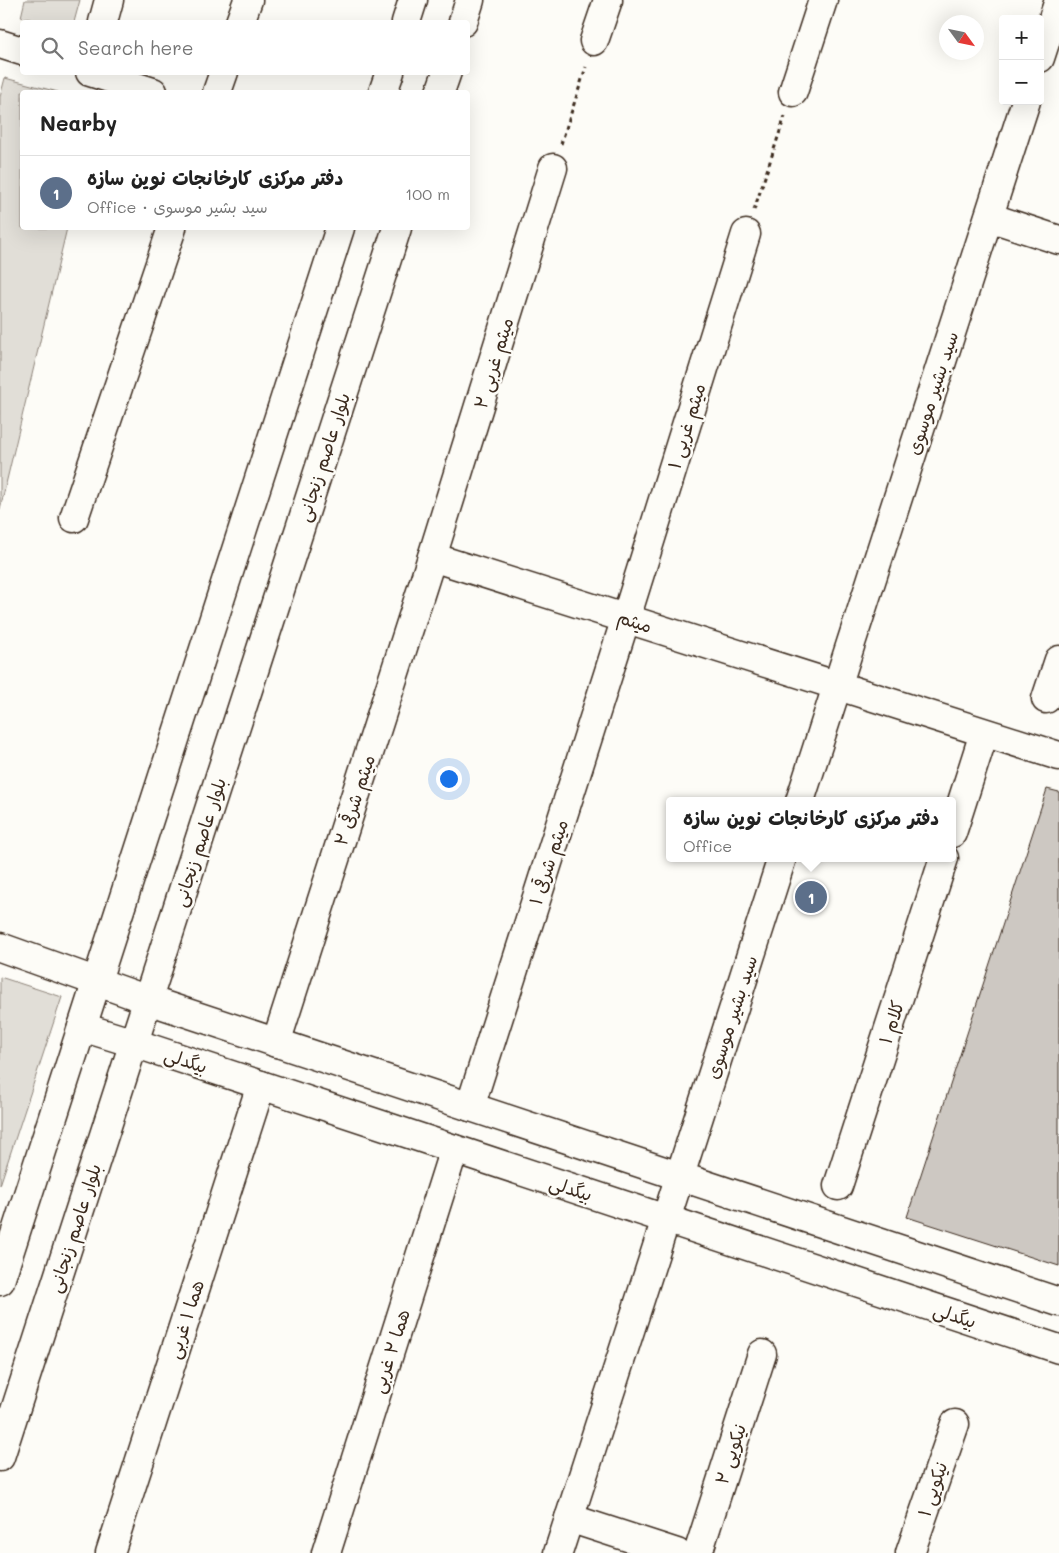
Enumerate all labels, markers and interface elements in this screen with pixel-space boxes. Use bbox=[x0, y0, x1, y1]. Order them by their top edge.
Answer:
north arrow bbox=[939, 15, 984, 60]
map controls bbox=[999, 15, 1044, 105]
button: + bbox=[999, 15, 1044, 60]
search box bbox=[20, 20, 470, 75]
icon: search bbox=[38, 34, 66, 62]
text: Search here bbox=[78, 35, 194, 60]
button: − bbox=[999, 60, 1044, 105]
text: Nearby bbox=[40, 109, 117, 136]
text: دفتر مرکزی کارخانجات نوین سازه bbox=[87, 165, 343, 190]
text: 1 bbox=[52, 183, 60, 204]
text: 100 m bbox=[405, 183, 450, 204]
text: Office · سید بشیر موسوی bbox=[87, 196, 268, 217]
street label: میثم غربی ۲ bbox=[468, 314, 521, 412]
street label: سید بشیر موسوی bbox=[901, 328, 963, 458]
street label: میثم غربی ۱ bbox=[662, 380, 713, 473]
street label: بلوار عاصم زنجانی bbox=[291, 389, 358, 525]
street label: میثم bbox=[614, 604, 655, 641]
street label: میثم شرقی ۲ bbox=[328, 752, 383, 849]
your location bbox=[436, 766, 462, 792]
street label: بلوار عاصم زنجانی bbox=[167, 774, 234, 910]
popup bbox=[666, 797, 956, 862]
text: دفتر مرکزی کارخانجات نوین سازه bbox=[683, 805, 939, 830]
street label: میثم شرقی ۱ bbox=[523, 816, 576, 909]
text: Office bbox=[683, 835, 732, 856]
pin: 1 bbox=[795, 878, 827, 916]
street label: سید بشیر موسوی bbox=[700, 952, 762, 1082]
street label: کلام ۱ bbox=[873, 997, 912, 1048]
street label: بیگدلی bbox=[161, 1042, 211, 1078]
street label: بلوار عاصم زنجانی bbox=[42, 1160, 109, 1296]
street label: بیگدلی bbox=[546, 1170, 596, 1206]
street label: هما ۱ غربی bbox=[161, 1277, 209, 1361]
street label: بیگدلی bbox=[930, 1297, 980, 1333]
street label: هما ۲ غربی bbox=[365, 1306, 415, 1396]
street label: نیکویی ۲ bbox=[709, 1421, 751, 1487]
street label: نیکویی ۱ bbox=[911, 1458, 953, 1520]

